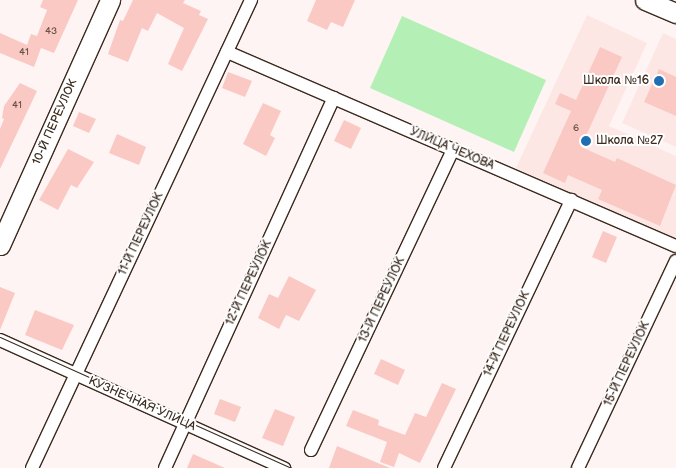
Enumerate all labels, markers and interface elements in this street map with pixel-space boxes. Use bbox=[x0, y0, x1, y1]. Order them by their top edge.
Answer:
house number: 43 bbox=[45, 26, 57, 38]
house number: 41 bbox=[19, 47, 29, 59]
place label: Школа №16 bbox=[583, 74, 649, 88]
marker: Школа №16 bbox=[653, 75, 665, 87]
street label: 10-Й ПЕРЕУЛОК bbox=[30, 77, 80, 167]
house number: 41 bbox=[12, 100, 22, 112]
house number: 6 bbox=[573, 123, 579, 135]
street label: УЛИЦА ЧЕХОВА bbox=[408, 125, 496, 173]
place label: Школа №27 bbox=[596, 134, 663, 148]
marker: Школа №27 bbox=[580, 135, 592, 147]
street label: 11-Й ПЕРЕУЛОК bbox=[116, 190, 166, 278]
street label: 12-Й ПЕРЕУЛОК bbox=[223, 238, 275, 328]
street label: 13-Й ПЕРЕУЛОК bbox=[356, 255, 408, 345]
street label: 14-Й ПЕРЕУЛОК bbox=[481, 289, 533, 379]
street label: 15-Й ПЕРЕУЛОК bbox=[601, 319, 653, 409]
street label: КУЗНЕЧНАЯ УЛИЦА bbox=[86, 374, 198, 434]

